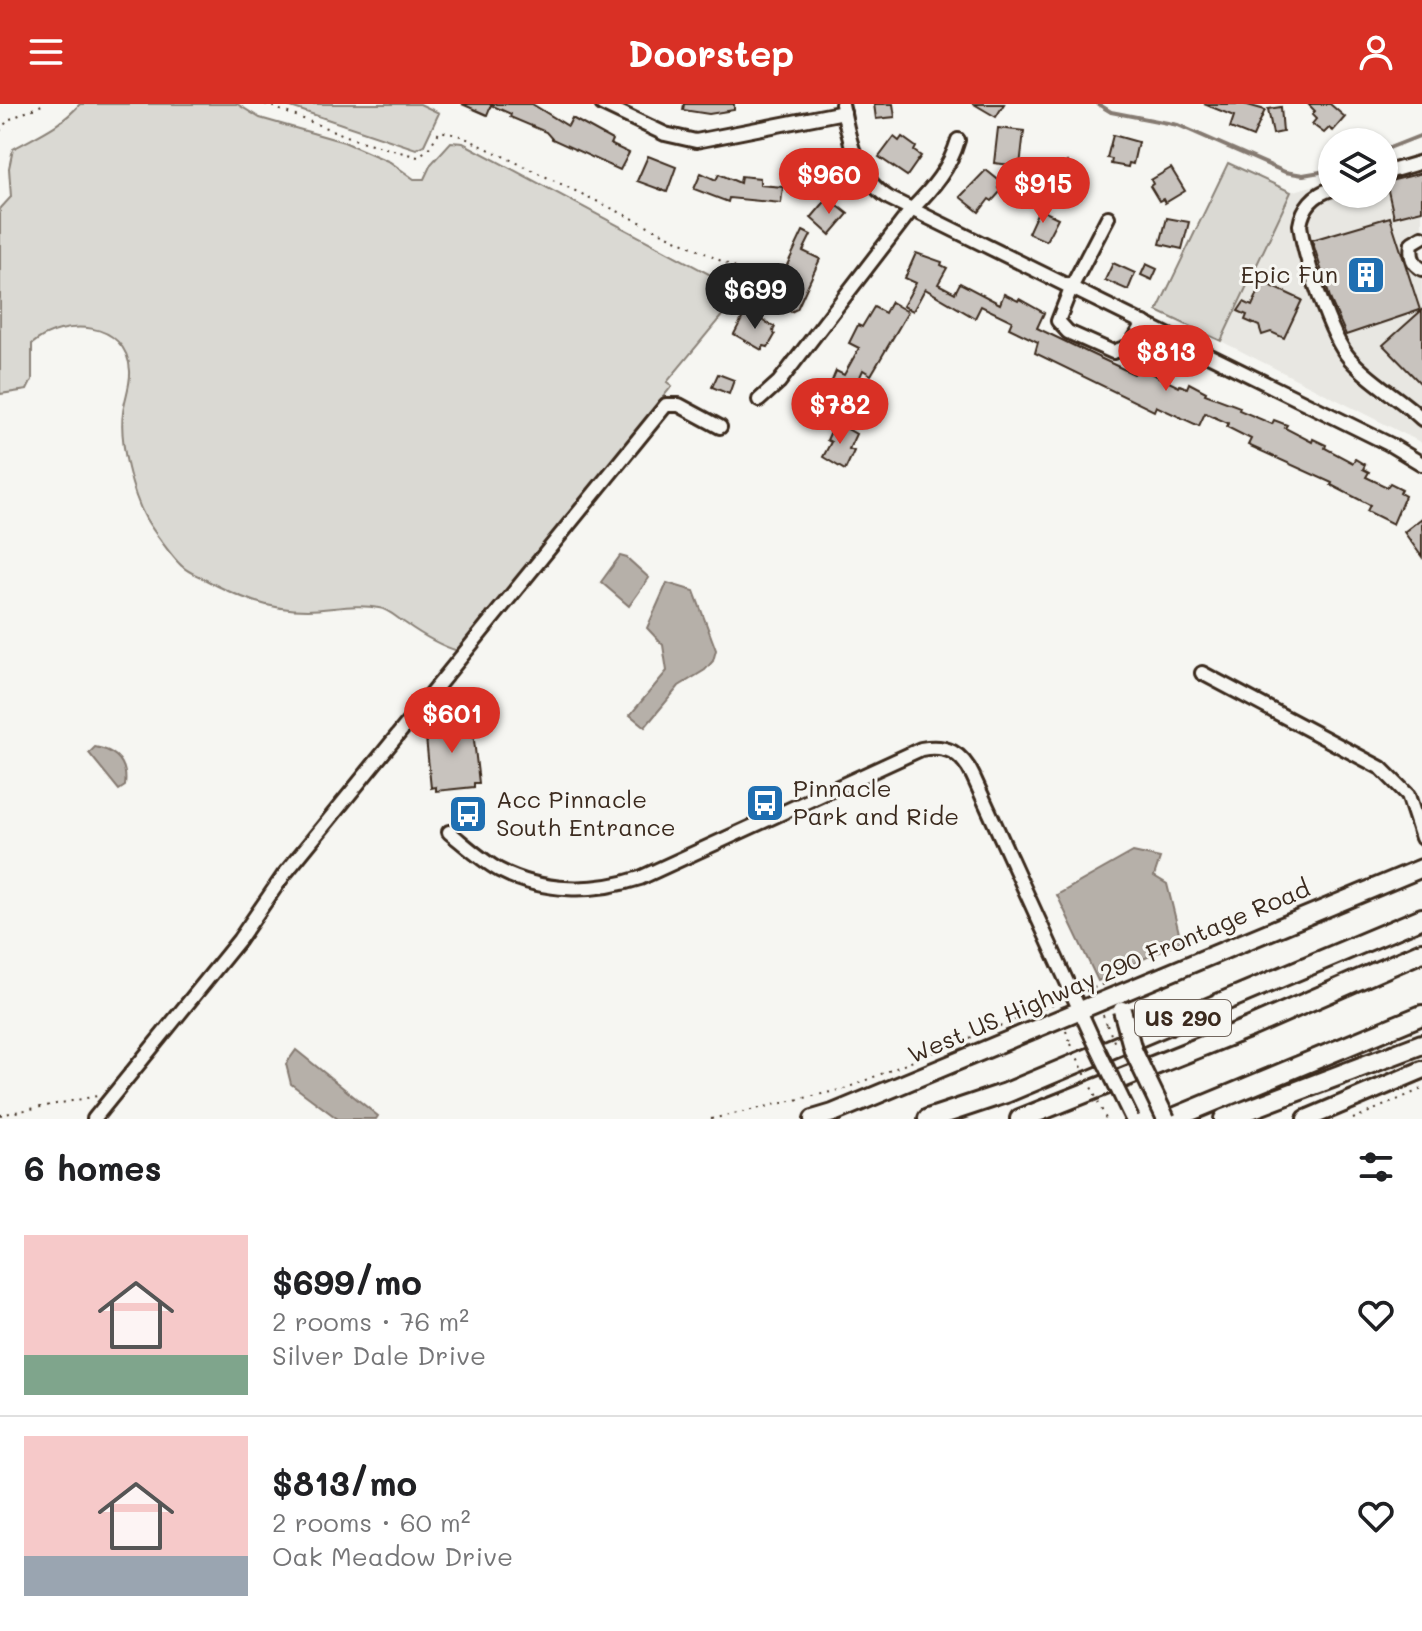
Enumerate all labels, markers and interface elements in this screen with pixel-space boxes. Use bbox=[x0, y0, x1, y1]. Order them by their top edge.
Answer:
text: Doorstep bbox=[628, 29, 794, 76]
icon: menu bbox=[24, 30, 68, 74]
icon: person bbox=[1354, 30, 1398, 74]
map controls bbox=[1318, 128, 1398, 208]
button: layers bbox=[1318, 128, 1398, 208]
pin: $960 bbox=[782, 148, 876, 216]
text: $960 bbox=[797, 157, 861, 191]
pin: $915 bbox=[996, 157, 1090, 225]
text: $915 bbox=[1014, 166, 1072, 200]
building icon: Epic Fun bbox=[1345, 254, 1387, 296]
place label: Epic Fun bbox=[1240, 258, 1338, 289]
pin: $699 bbox=[708, 263, 802, 331]
text: $699 bbox=[723, 272, 787, 306]
pin: $813 bbox=[1119, 325, 1213, 393]
text: $813 bbox=[1136, 334, 1196, 368]
pin: $782 bbox=[793, 378, 887, 446]
text: $782 bbox=[809, 387, 871, 421]
pin: $601 bbox=[405, 687, 499, 755]
text: $601 bbox=[422, 696, 482, 730]
place label: Pinnacle Park and Ride bbox=[793, 772, 959, 831]
bus stop icon: Pinnacle Park and Ride bbox=[744, 782, 786, 824]
place label: Acc Pinnacle South Entrance bbox=[496, 783, 676, 842]
bus stop icon: Acc Pinnacle South Entrance bbox=[447, 793, 489, 835]
street label: West US Highway 290 Frontage Road bbox=[903, 872, 1314, 1070]
road number: US 290 bbox=[1135, 1000, 1231, 1036]
text: 6 homes bbox=[24, 1145, 162, 1190]
icon: filters bbox=[1354, 1145, 1398, 1189]
text: $699/mo bbox=[272, 1259, 422, 1304]
icon: home bbox=[88, 1267, 184, 1363]
icon: heart bbox=[1354, 1293, 1398, 1337]
text: 2 rooms · 76 m² bbox=[272, 1304, 469, 1338]
text: Silver Dale Drive bbox=[272, 1338, 486, 1372]
text: $813/mo bbox=[272, 1460, 417, 1505]
icon: home bbox=[88, 1468, 184, 1564]
icon: heart bbox=[1354, 1494, 1398, 1538]
text: 2 rooms · 60 m² bbox=[272, 1505, 471, 1539]
text: Oak Meadow Drive bbox=[272, 1539, 513, 1573]

